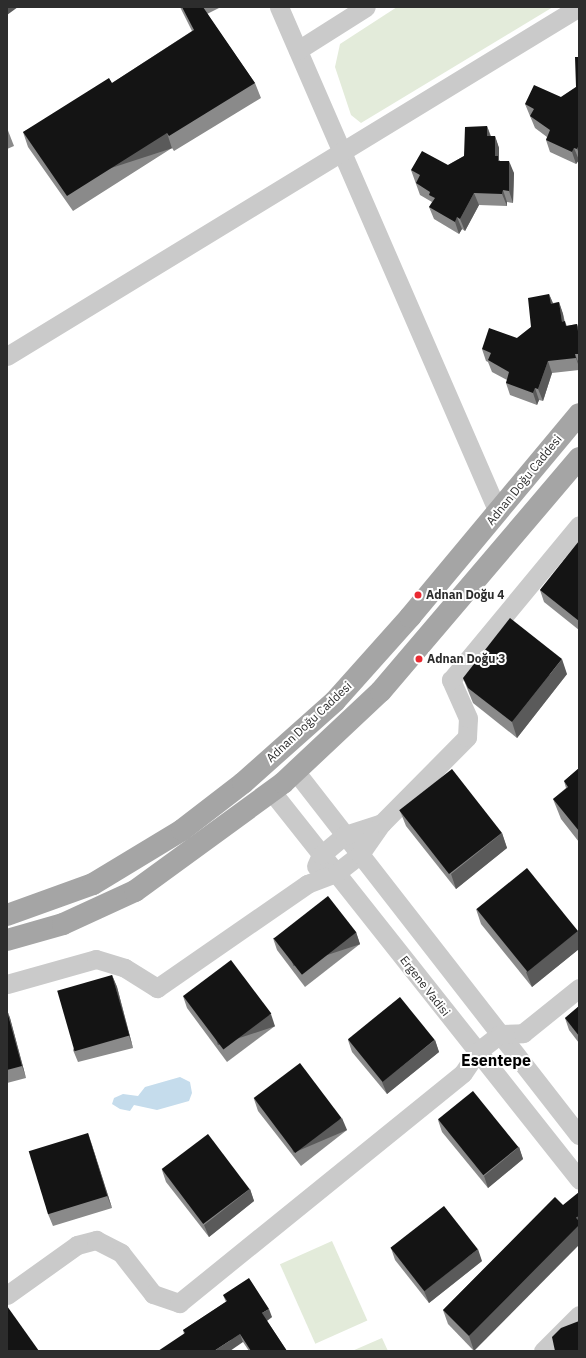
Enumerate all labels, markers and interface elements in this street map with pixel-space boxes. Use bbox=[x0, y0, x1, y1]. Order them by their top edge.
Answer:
street label: Adnan Doğu Caddesi bbox=[483, 432, 565, 528]
place label: Adnan Doğu 4 bbox=[426, 588, 504, 602]
marker: Adnan Doğu 4 bbox=[413, 590, 423, 600]
place label: Adnan Doğu 3 bbox=[427, 652, 505, 666]
marker: Adnan Doğu 3 bbox=[414, 654, 424, 664]
street label: Adnan Doğu Caddesi bbox=[263, 679, 355, 765]
street label: Ergene Vadisi bbox=[397, 953, 453, 1019]
district label: Esentepe bbox=[461, 1050, 531, 1070]

